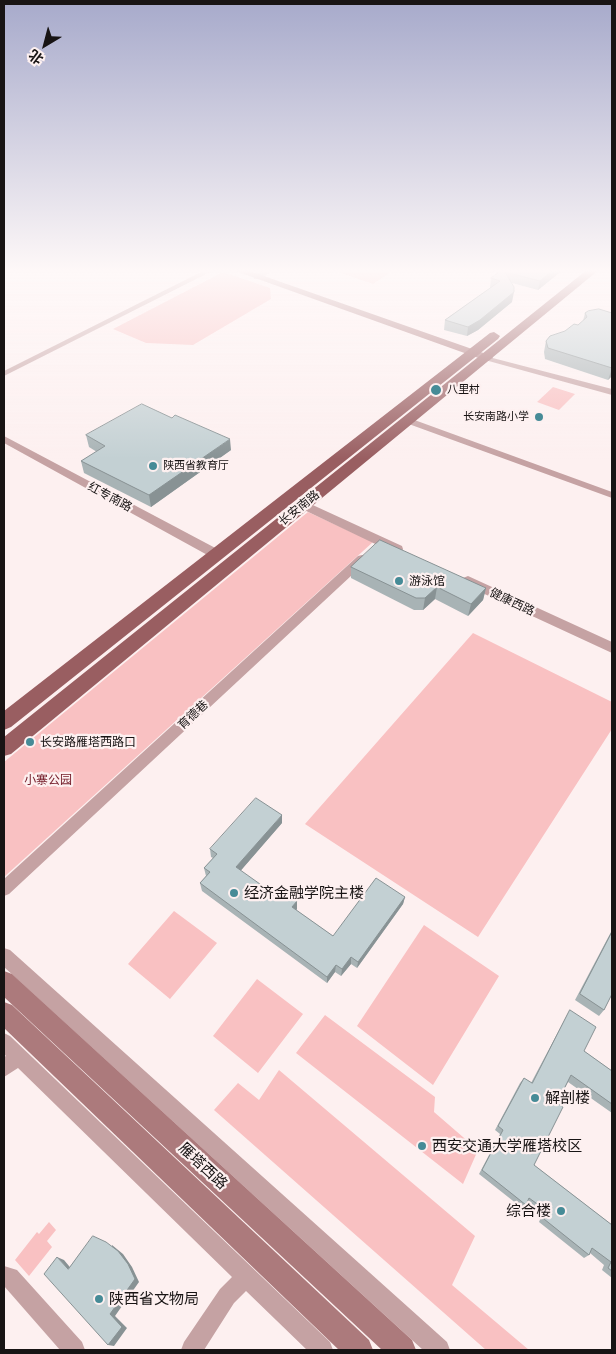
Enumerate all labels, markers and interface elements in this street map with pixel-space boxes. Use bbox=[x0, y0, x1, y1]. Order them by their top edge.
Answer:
north arrow bbox=[20, 20, 70, 70]
text: 北 bbox=[25, 46, 46, 68]
marker: 八里村 bbox=[429, 383, 443, 397]
place label: 八里村 bbox=[447, 383, 480, 397]
place label: 长安南路小学 bbox=[463, 410, 529, 424]
marker: 长安南路小学 bbox=[533, 411, 545, 423]
place label: 陕西省教育厅 bbox=[163, 459, 229, 473]
marker: 陕西省教育厅 bbox=[147, 460, 159, 472]
street label: 红专南路 bbox=[85, 479, 135, 515]
street label: 长安南路 bbox=[276, 487, 322, 529]
place label: 游泳馆 bbox=[409, 574, 445, 588]
marker: 游泳馆 bbox=[393, 575, 405, 587]
street label: 健康西路 bbox=[487, 585, 537, 619]
street label: 育德巷 bbox=[175, 697, 211, 733]
place label: 长安路雁塔西路口 bbox=[40, 735, 136, 749]
marker: 长安路雁塔西路口 bbox=[24, 736, 36, 748]
park label: 小寨公园 bbox=[24, 773, 72, 787]
place label: 经济金融学院主楼 bbox=[244, 884, 364, 902]
marker: 经济金融学院主楼 bbox=[228, 887, 240, 899]
place label: 解剖楼 bbox=[545, 1089, 590, 1107]
marker: 解剖楼 bbox=[529, 1092, 541, 1104]
place label: 西安交通大学雁塔校区 bbox=[432, 1137, 582, 1155]
street label: 雁塔西路 bbox=[175, 1139, 231, 1193]
marker: 西安交通大学雁塔校区 bbox=[416, 1140, 428, 1152]
place label: 综合楼 bbox=[506, 1202, 551, 1220]
marker: 综合楼 bbox=[555, 1205, 567, 1217]
place label: 陕西省文物局 bbox=[109, 1290, 199, 1308]
marker: 陕西省文物局 bbox=[93, 1293, 105, 1305]

